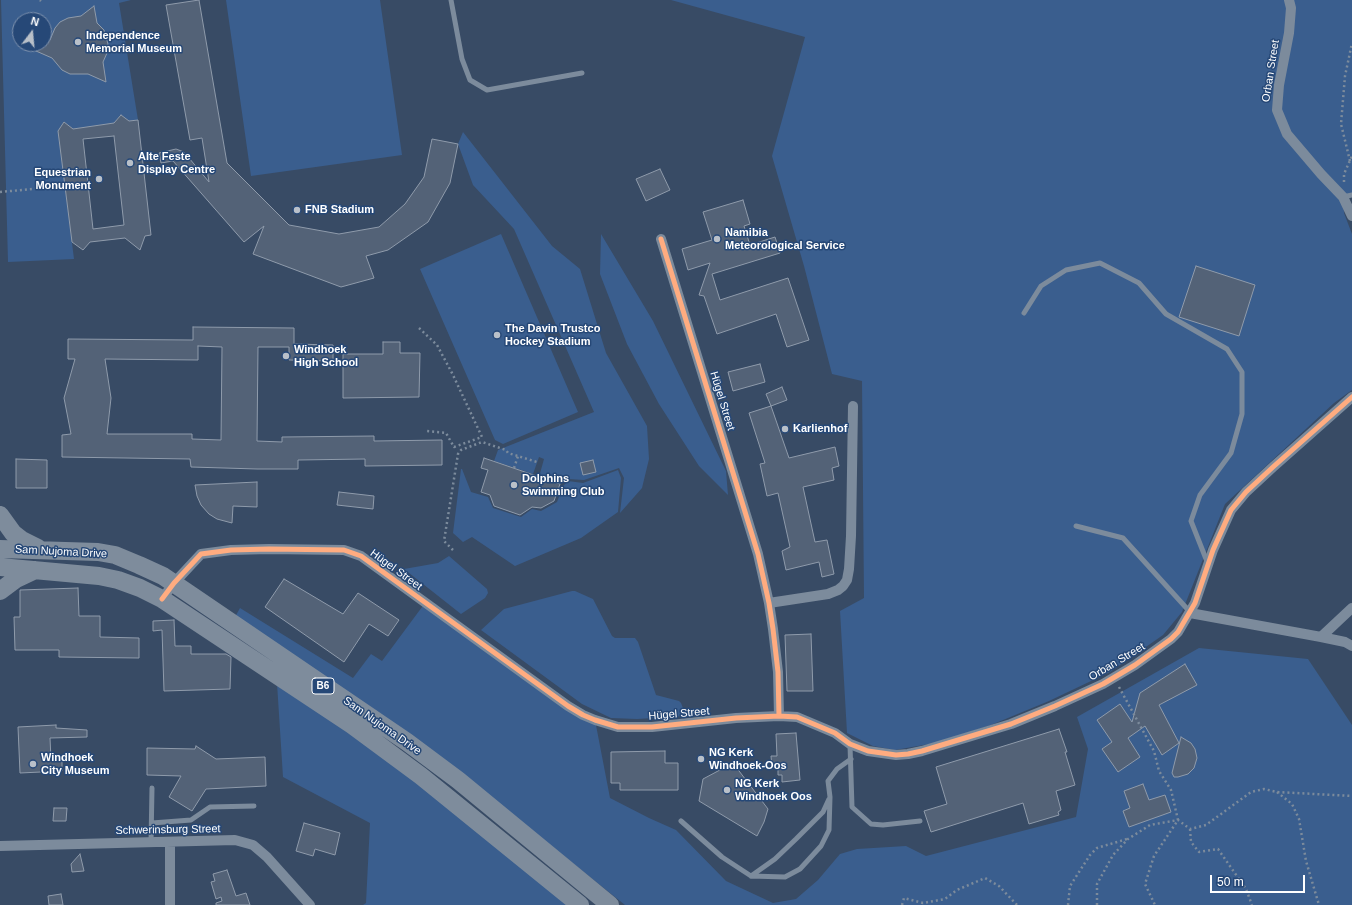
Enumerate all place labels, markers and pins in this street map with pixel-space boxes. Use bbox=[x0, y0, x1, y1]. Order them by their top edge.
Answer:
place label: Independence Memorial Museum bbox=[86, 29, 182, 55]
marker: Independence Memorial Museum bbox=[73, 37, 83, 47]
place label: Alte Feste Display Centre bbox=[138, 150, 215, 176]
marker: Alte Feste Display Centre bbox=[125, 158, 135, 168]
place label: Equestrian Monument bbox=[34, 166, 91, 192]
marker: Equestrian Monument bbox=[94, 174, 104, 184]
place label: FNB Stadium bbox=[305, 203, 374, 217]
marker: FNB Stadium bbox=[292, 205, 302, 215]
place label: Namibia Meteorological Service bbox=[725, 226, 845, 252]
marker: Namibia Meteorological Service bbox=[712, 234, 722, 244]
place label: The Davin Trustco Hockey Stadium bbox=[505, 322, 600, 348]
marker: The Davin Trustco Hockey Stadium bbox=[492, 330, 502, 340]
place label: Windhoek High School bbox=[294, 343, 358, 369]
marker: Windhoek High School bbox=[281, 351, 291, 361]
place label: Karlienhof bbox=[793, 422, 847, 436]
marker: Karlienhof bbox=[780, 424, 790, 434]
place label: Dolphins Swimming Club bbox=[522, 472, 604, 498]
marker: Dolphins Swimming Club bbox=[509, 480, 519, 490]
place label: NG Kerk Windhoek-Oos bbox=[709, 746, 787, 772]
place label: Windhoek City Museum bbox=[41, 751, 109, 777]
marker: NG Kerk Windhoek-Oos bbox=[696, 754, 706, 764]
marker: Windhoek City Museum bbox=[28, 759, 38, 769]
place label: NG Kerk Windhoek Oos bbox=[735, 777, 812, 803]
marker: NG Kerk Windhoek Oos bbox=[722, 785, 732, 795]

